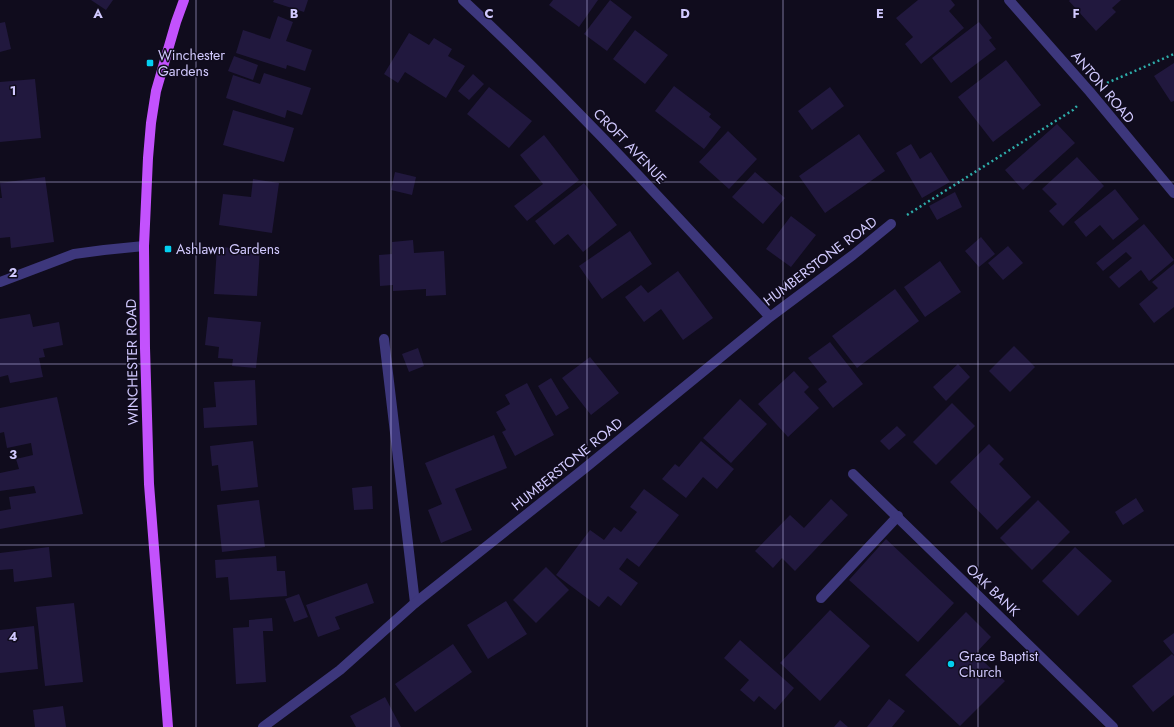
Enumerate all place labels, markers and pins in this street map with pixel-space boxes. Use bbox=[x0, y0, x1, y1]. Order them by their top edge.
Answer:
place label: Winchester Gardens bbox=[158, 45, 225, 81]
marker: Winchester Gardens bbox=[145, 58, 155, 68]
place label: Ashlawn Gardens bbox=[176, 239, 280, 259]
marker: Ashlawn Gardens bbox=[163, 244, 173, 254]
place label: Grace Baptist Church bbox=[959, 646, 1039, 682]
marker: Grace Baptist Church bbox=[946, 659, 956, 669]

